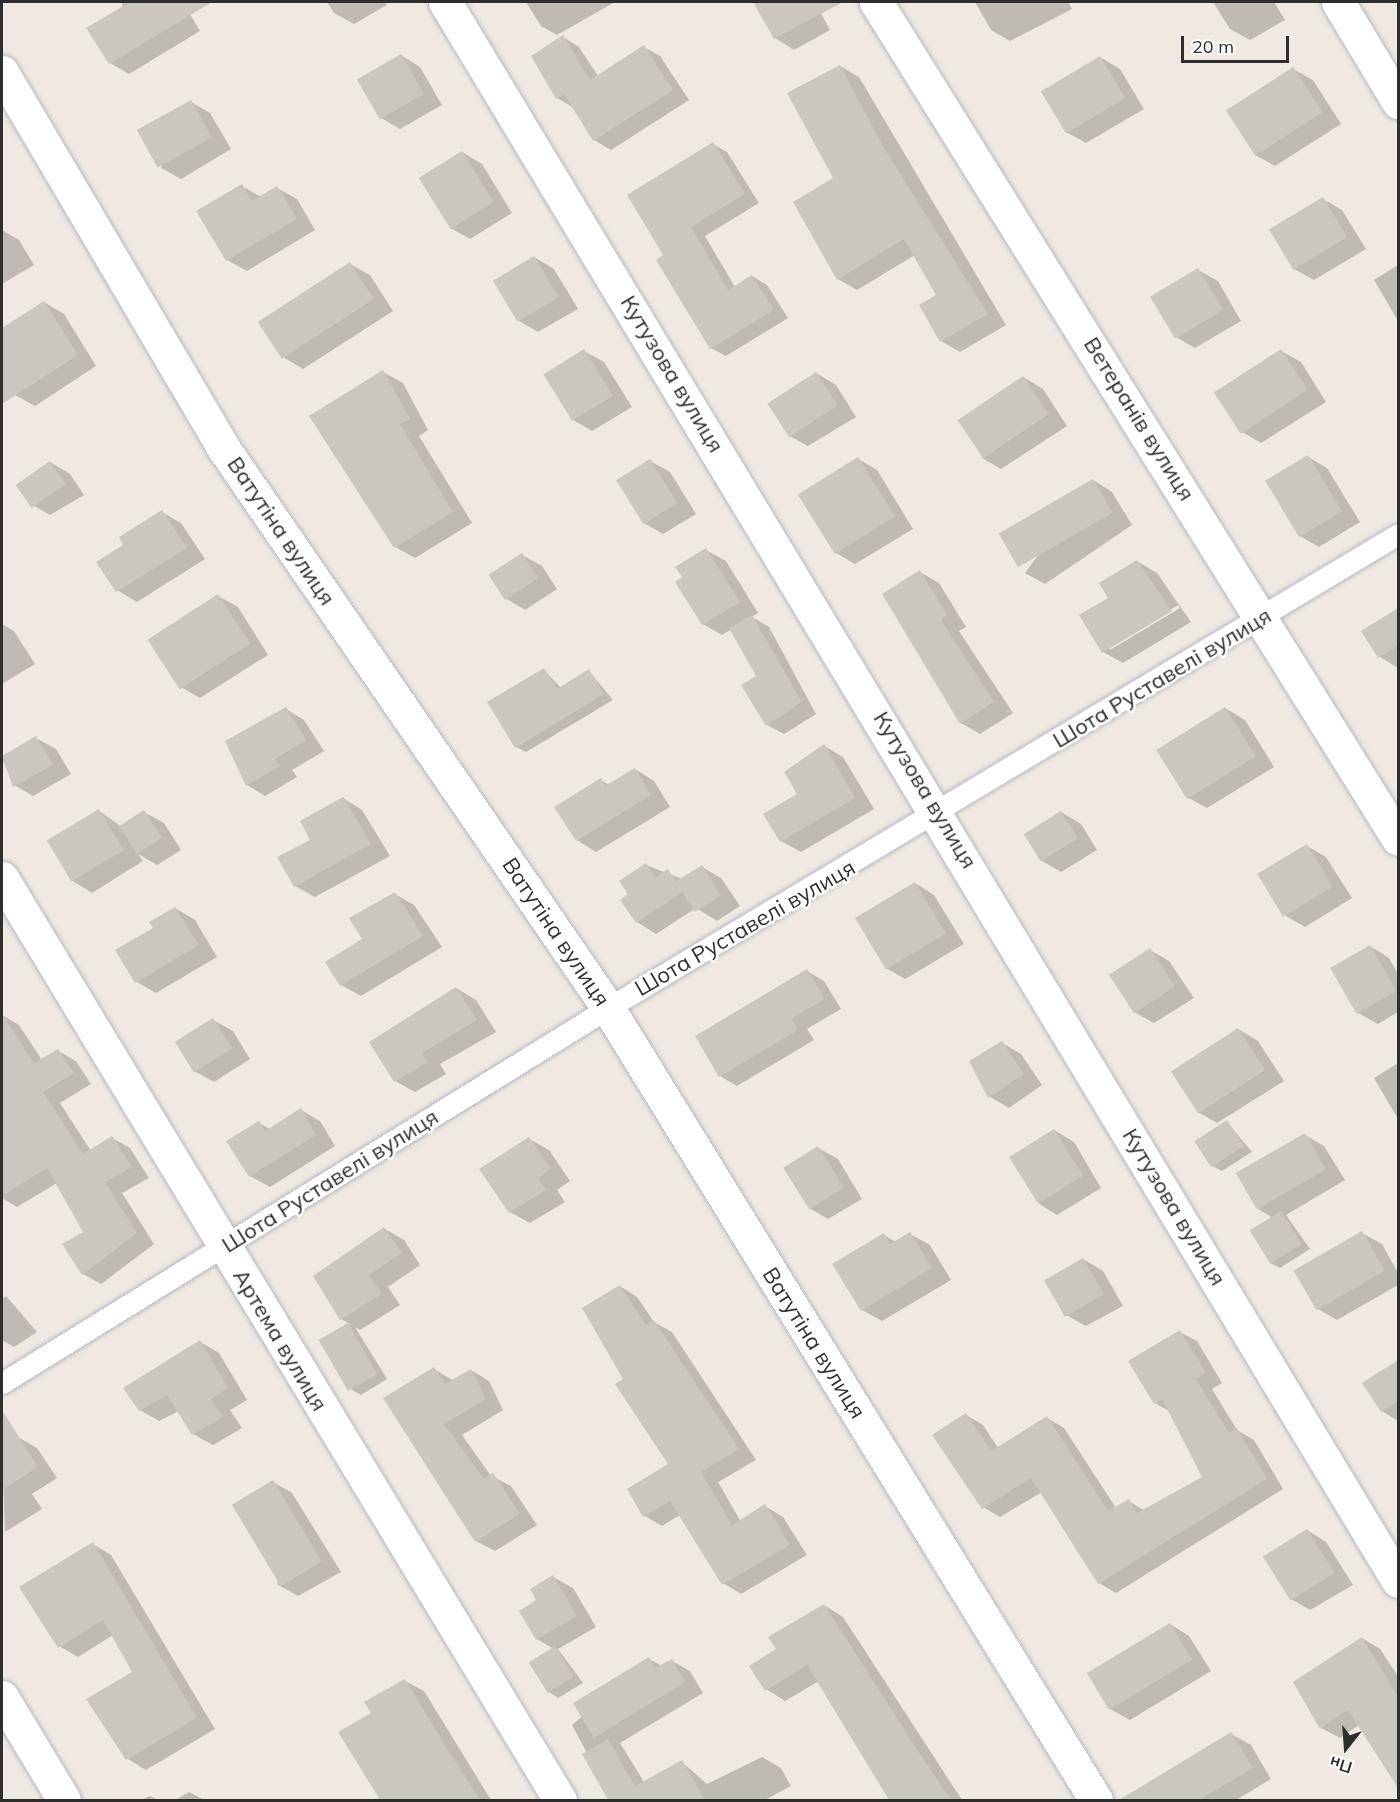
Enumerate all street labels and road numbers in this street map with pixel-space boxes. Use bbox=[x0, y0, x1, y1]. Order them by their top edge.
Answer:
street label: Кутузова вулиця bbox=[615, 291, 729, 457]
street label: Ветеранів вулиця bbox=[1078, 332, 1200, 506]
street label: Ватутіна вулиця bbox=[222, 452, 340, 610]
street label: Шота Руставелі вулиця bbox=[1048, 602, 1276, 754]
street label: Кутузова вулиця bbox=[868, 707, 982, 873]
street label: Ватутіна вулиця bbox=[497, 853, 615, 1011]
street label: Шота Руставелі вулиця bbox=[630, 854, 860, 1002]
street label: Шота Руставелі вулиця bbox=[217, 1104, 443, 1258]
street label: Кутузова вулиця bbox=[1117, 1124, 1231, 1290]
street label: Ватутіна вулиця bbox=[757, 1263, 871, 1423]
street label: Артема вулиця bbox=[227, 1264, 333, 1416]

